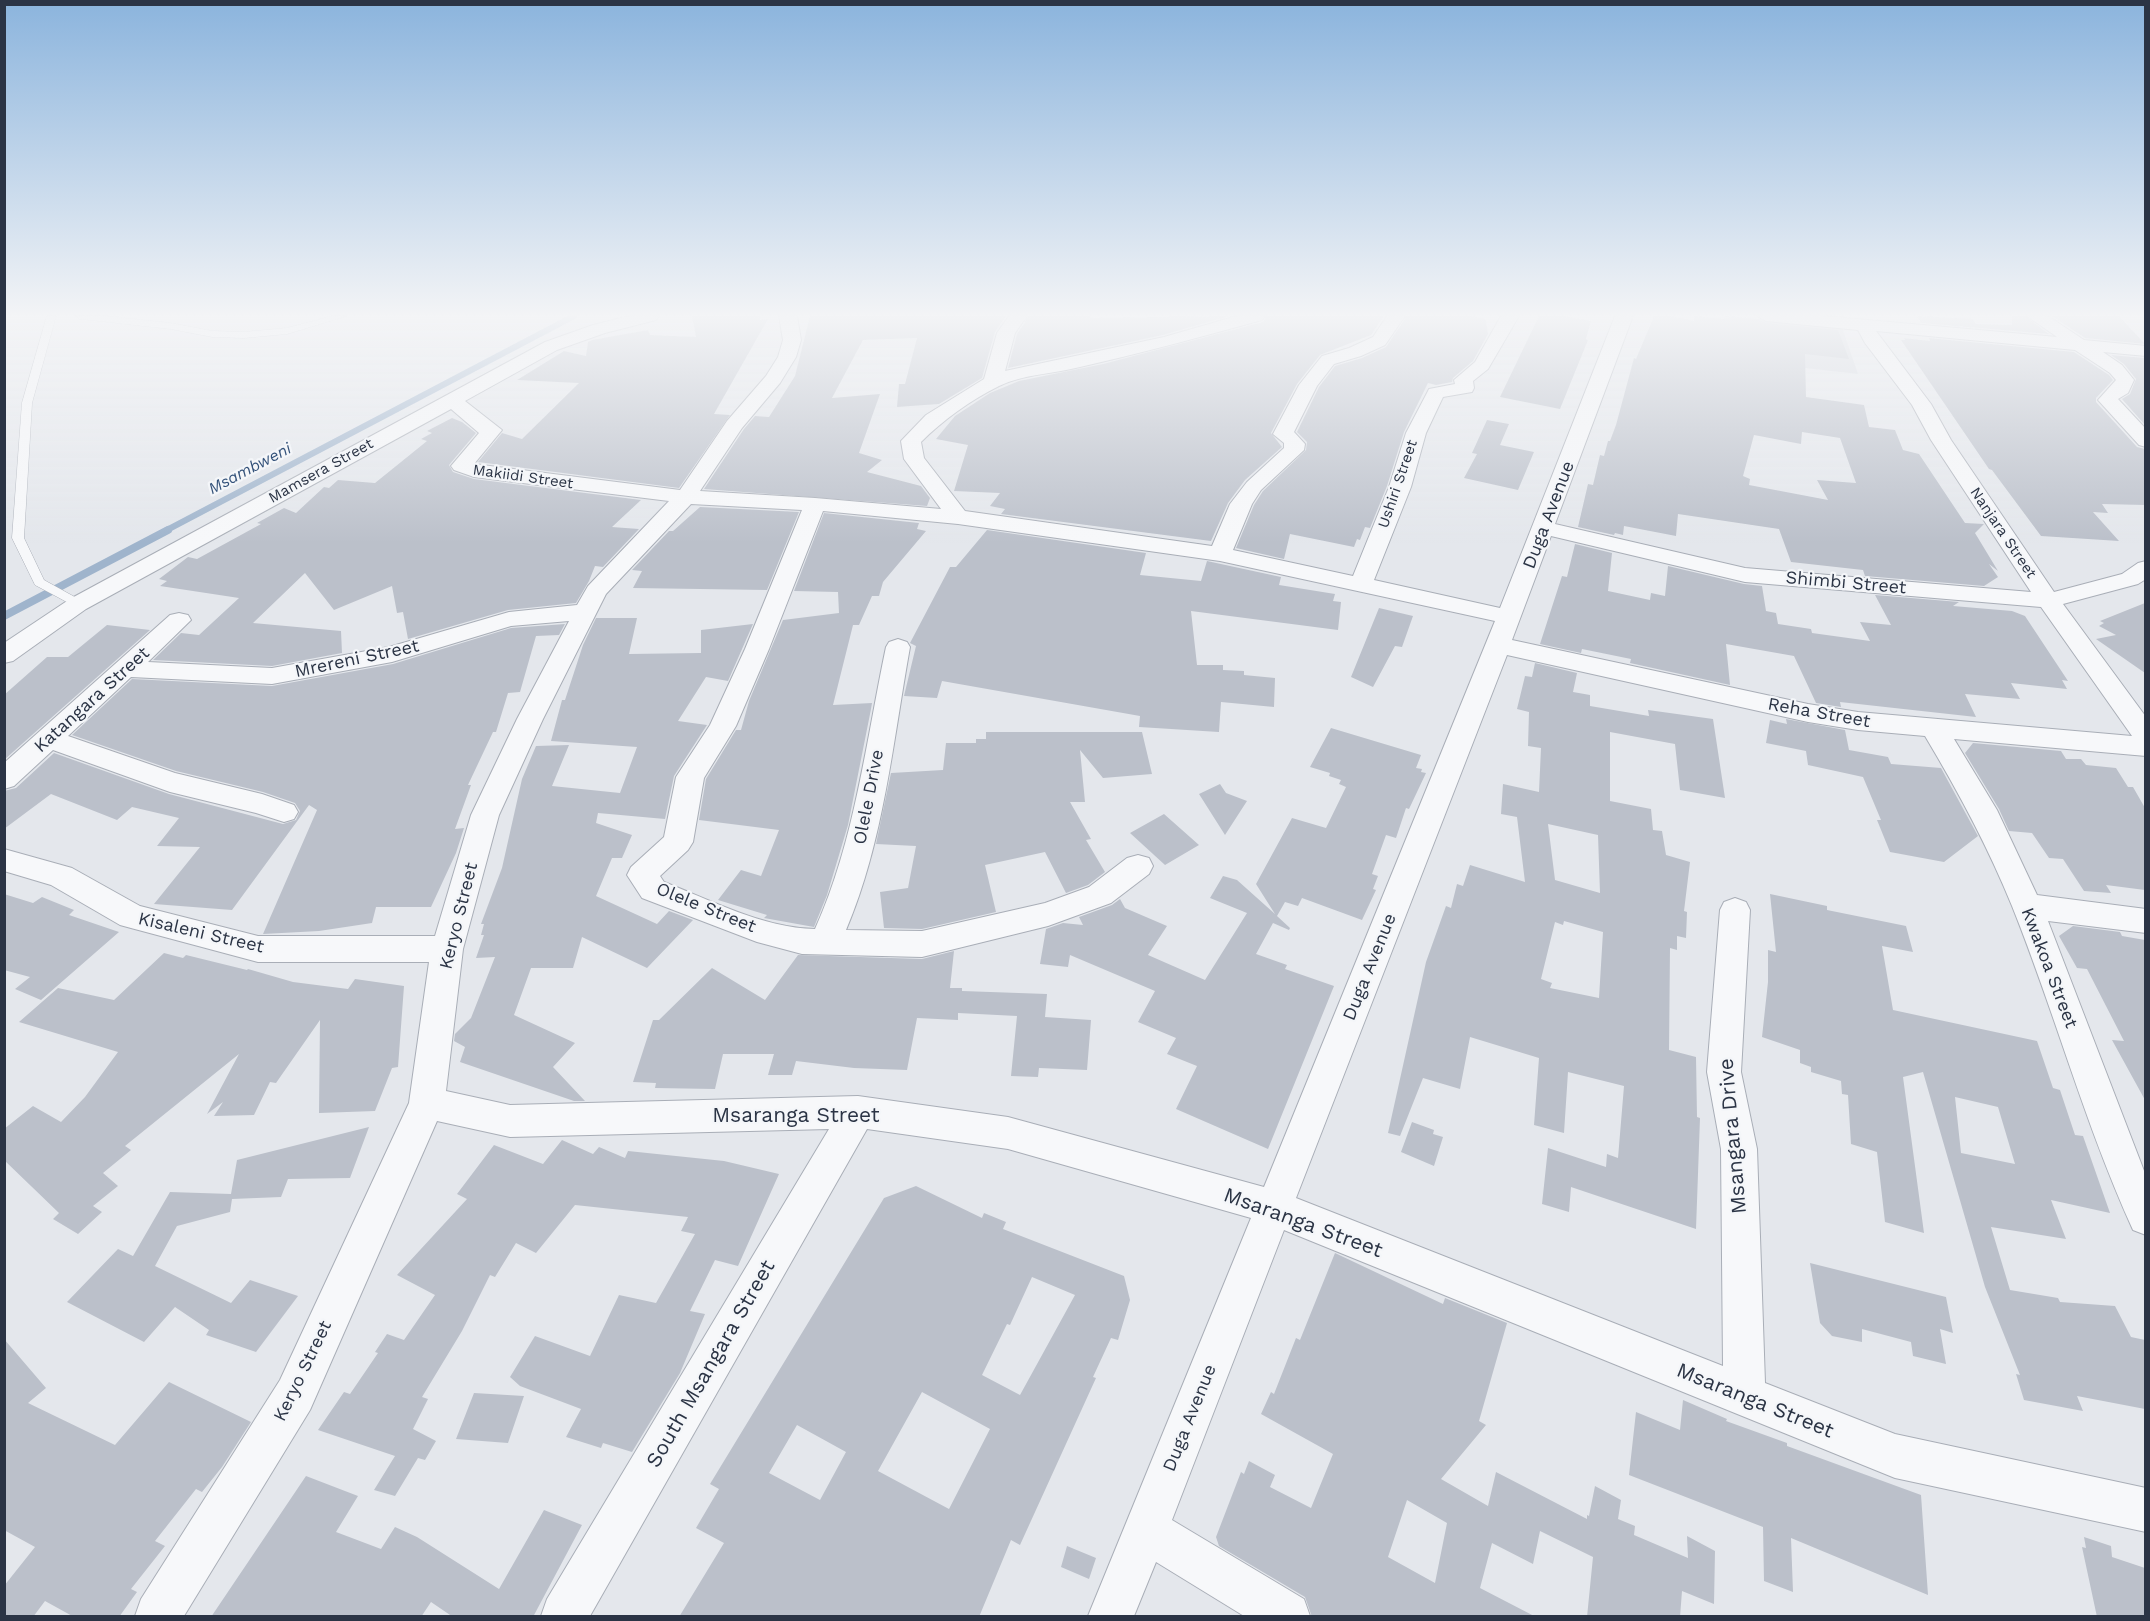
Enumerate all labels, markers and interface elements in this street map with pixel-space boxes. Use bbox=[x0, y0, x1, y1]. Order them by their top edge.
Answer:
street label: Mamsera Street bbox=[266, 435, 376, 507]
street label: Ushiri Street bbox=[1375, 438, 1421, 530]
water label: Msambweni bbox=[205, 439, 295, 499]
street label: Duga Avenue bbox=[1519, 458, 1579, 572]
street label: Makiidi Street bbox=[472, 461, 574, 493]
street label: Nanjara Street bbox=[1966, 484, 2040, 582]
street label: Shimbi Street bbox=[1785, 567, 1907, 599]
street label: Mrereni Street bbox=[293, 635, 421, 683]
street label: Katangara Street bbox=[30, 643, 154, 757]
street label: Reha Street bbox=[1766, 693, 1872, 733]
street label: Olele Drive bbox=[849, 748, 889, 846]
street label: Keryo Street bbox=[435, 860, 483, 972]
street label: Olele Street bbox=[653, 878, 759, 938]
street label: Kwakoa Street bbox=[2016, 905, 2082, 1031]
street label: Kisaleni Street bbox=[136, 908, 266, 958]
street label: Duga Avenue bbox=[1339, 910, 1401, 1024]
street label: Msangara Drive bbox=[1714, 1057, 1752, 1215]
street label: Msaranga Street bbox=[712, 1103, 880, 1129]
street label: Msaranga Street bbox=[1220, 1183, 1386, 1263]
street label: South Msangara Street bbox=[641, 1256, 781, 1472]
street label: Keryo Street bbox=[269, 1317, 337, 1425]
street label: Msaranga Street bbox=[1673, 1358, 1837, 1444]
street label: Duga Avenue bbox=[1159, 1361, 1221, 1475]

